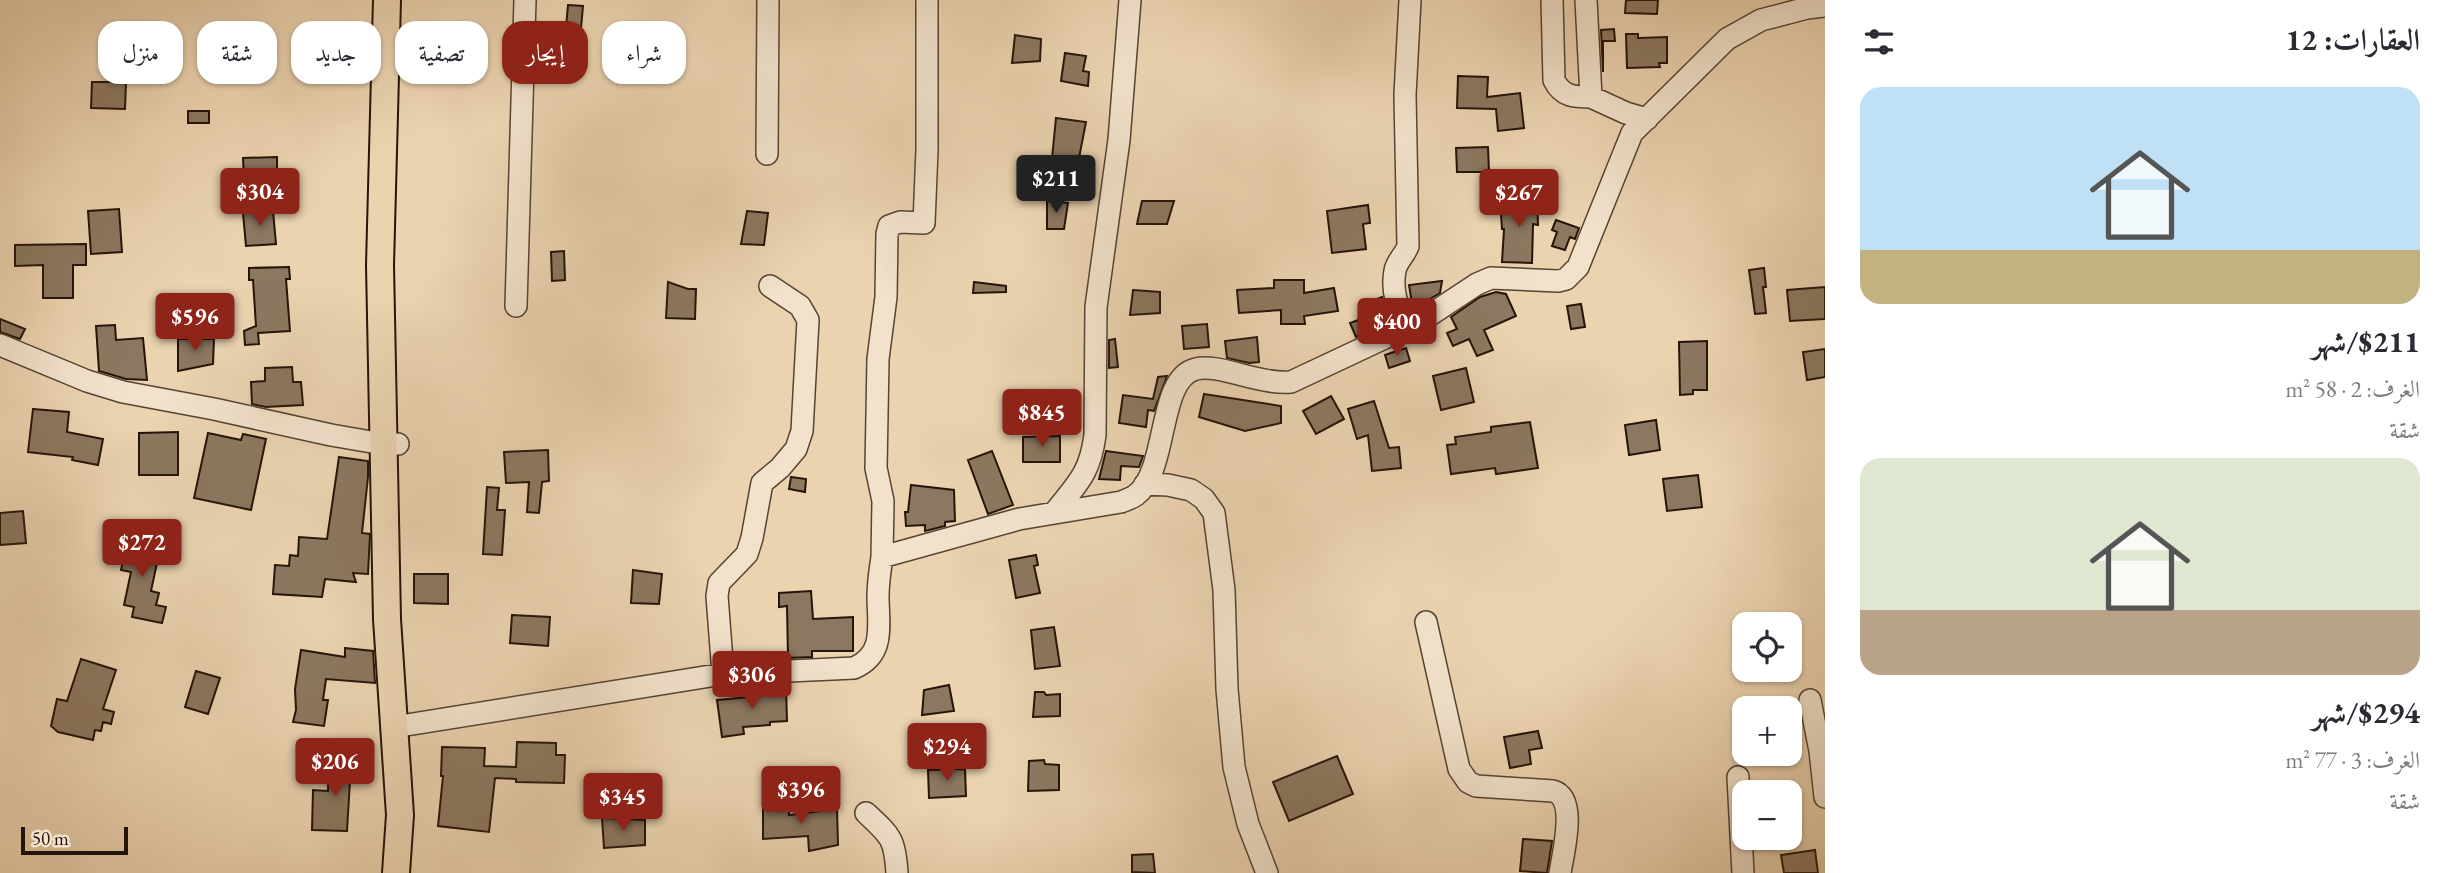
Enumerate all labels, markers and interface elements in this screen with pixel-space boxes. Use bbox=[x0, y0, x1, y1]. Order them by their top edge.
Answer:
text: العقارات: 12 bbox=[2285, 20, 2420, 59]
chip: منزل bbox=[98, 21, 183, 84]
chip: شقة bbox=[197, 21, 277, 84]
chip: جديد bbox=[291, 21, 381, 84]
chip: تصفية bbox=[395, 21, 488, 84]
chip: إيجار bbox=[502, 21, 588, 84]
chip: شراء bbox=[602, 21, 686, 84]
icon: filters bbox=[1860, 23, 1898, 61]
icon: home bbox=[2077, 132, 2203, 258]
pin: $211 bbox=[1015, 156, 1097, 215]
text: $211 bbox=[1032, 163, 1080, 193]
pin: $304 bbox=[219, 168, 301, 228]
pin: $267 bbox=[1478, 170, 1560, 229]
text: $304 bbox=[236, 176, 284, 206]
text: $267 bbox=[1495, 177, 1543, 207]
pin: $596 bbox=[154, 294, 236, 353]
pin: $400 bbox=[1356, 298, 1438, 358]
text: $596 bbox=[171, 301, 219, 331]
text: $400 bbox=[1373, 306, 1421, 336]
text: $211/شهر bbox=[2312, 322, 2420, 361]
text: الغرف: 2 · 58 m² bbox=[2285, 374, 2420, 404]
pin: $845 bbox=[1001, 390, 1083, 449]
text: $845 bbox=[1018, 397, 1066, 427]
text: شقة bbox=[2390, 415, 2420, 445]
icon: home bbox=[2077, 503, 2203, 629]
pin: $272 bbox=[101, 520, 183, 579]
text: $272 bbox=[118, 527, 166, 557]
map controls bbox=[1732, 612, 1802, 850]
button: locate bbox=[1732, 612, 1802, 682]
pin: $306 bbox=[711, 652, 793, 711]
text: $306 bbox=[728, 659, 776, 689]
text: $294/شهر bbox=[2312, 693, 2420, 732]
button: + bbox=[1732, 696, 1802, 766]
pin: $294 bbox=[906, 724, 988, 783]
text: $294 bbox=[923, 731, 971, 761]
pin: $206 bbox=[294, 738, 376, 798]
text: الغرف: 3 · 77 m² bbox=[2285, 745, 2420, 775]
text: $206 bbox=[311, 746, 359, 776]
pin: $396 bbox=[760, 766, 842, 826]
pin: $345 bbox=[582, 774, 664, 833]
text: $396 bbox=[777, 774, 825, 804]
button: − bbox=[1732, 780, 1802, 850]
text: $345 bbox=[599, 781, 647, 811]
text: شقة bbox=[2390, 786, 2420, 816]
scale bar bbox=[21, 824, 128, 856]
text: 50 m bbox=[32, 826, 69, 851]

